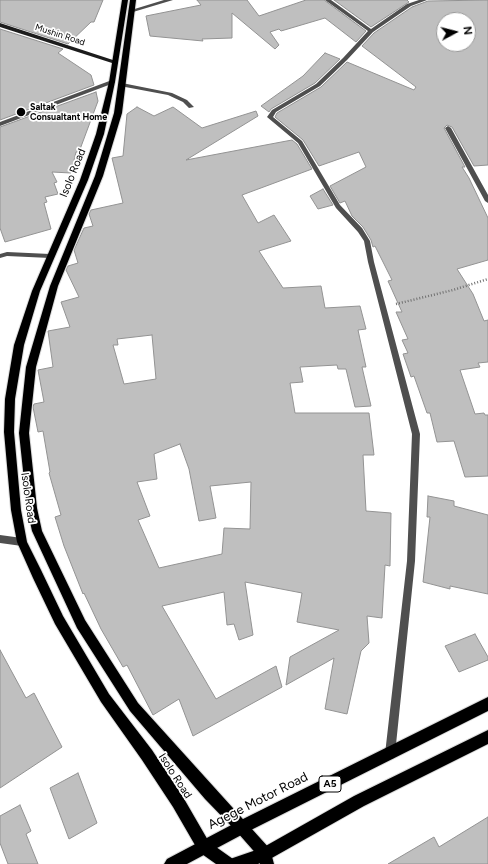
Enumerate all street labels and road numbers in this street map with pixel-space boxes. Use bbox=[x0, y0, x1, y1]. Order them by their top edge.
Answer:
street label: Mushin Road bbox=[34, 22, 86, 48]
street label: Isolo Road bbox=[57, 147, 89, 199]
street label: Isolo Road bbox=[18, 472, 38, 524]
street label: Isolo Road bbox=[155, 751, 195, 801]
street label: Agege Motor Road bbox=[206, 769, 310, 833]
road number: A5 bbox=[319, 776, 341, 792]

